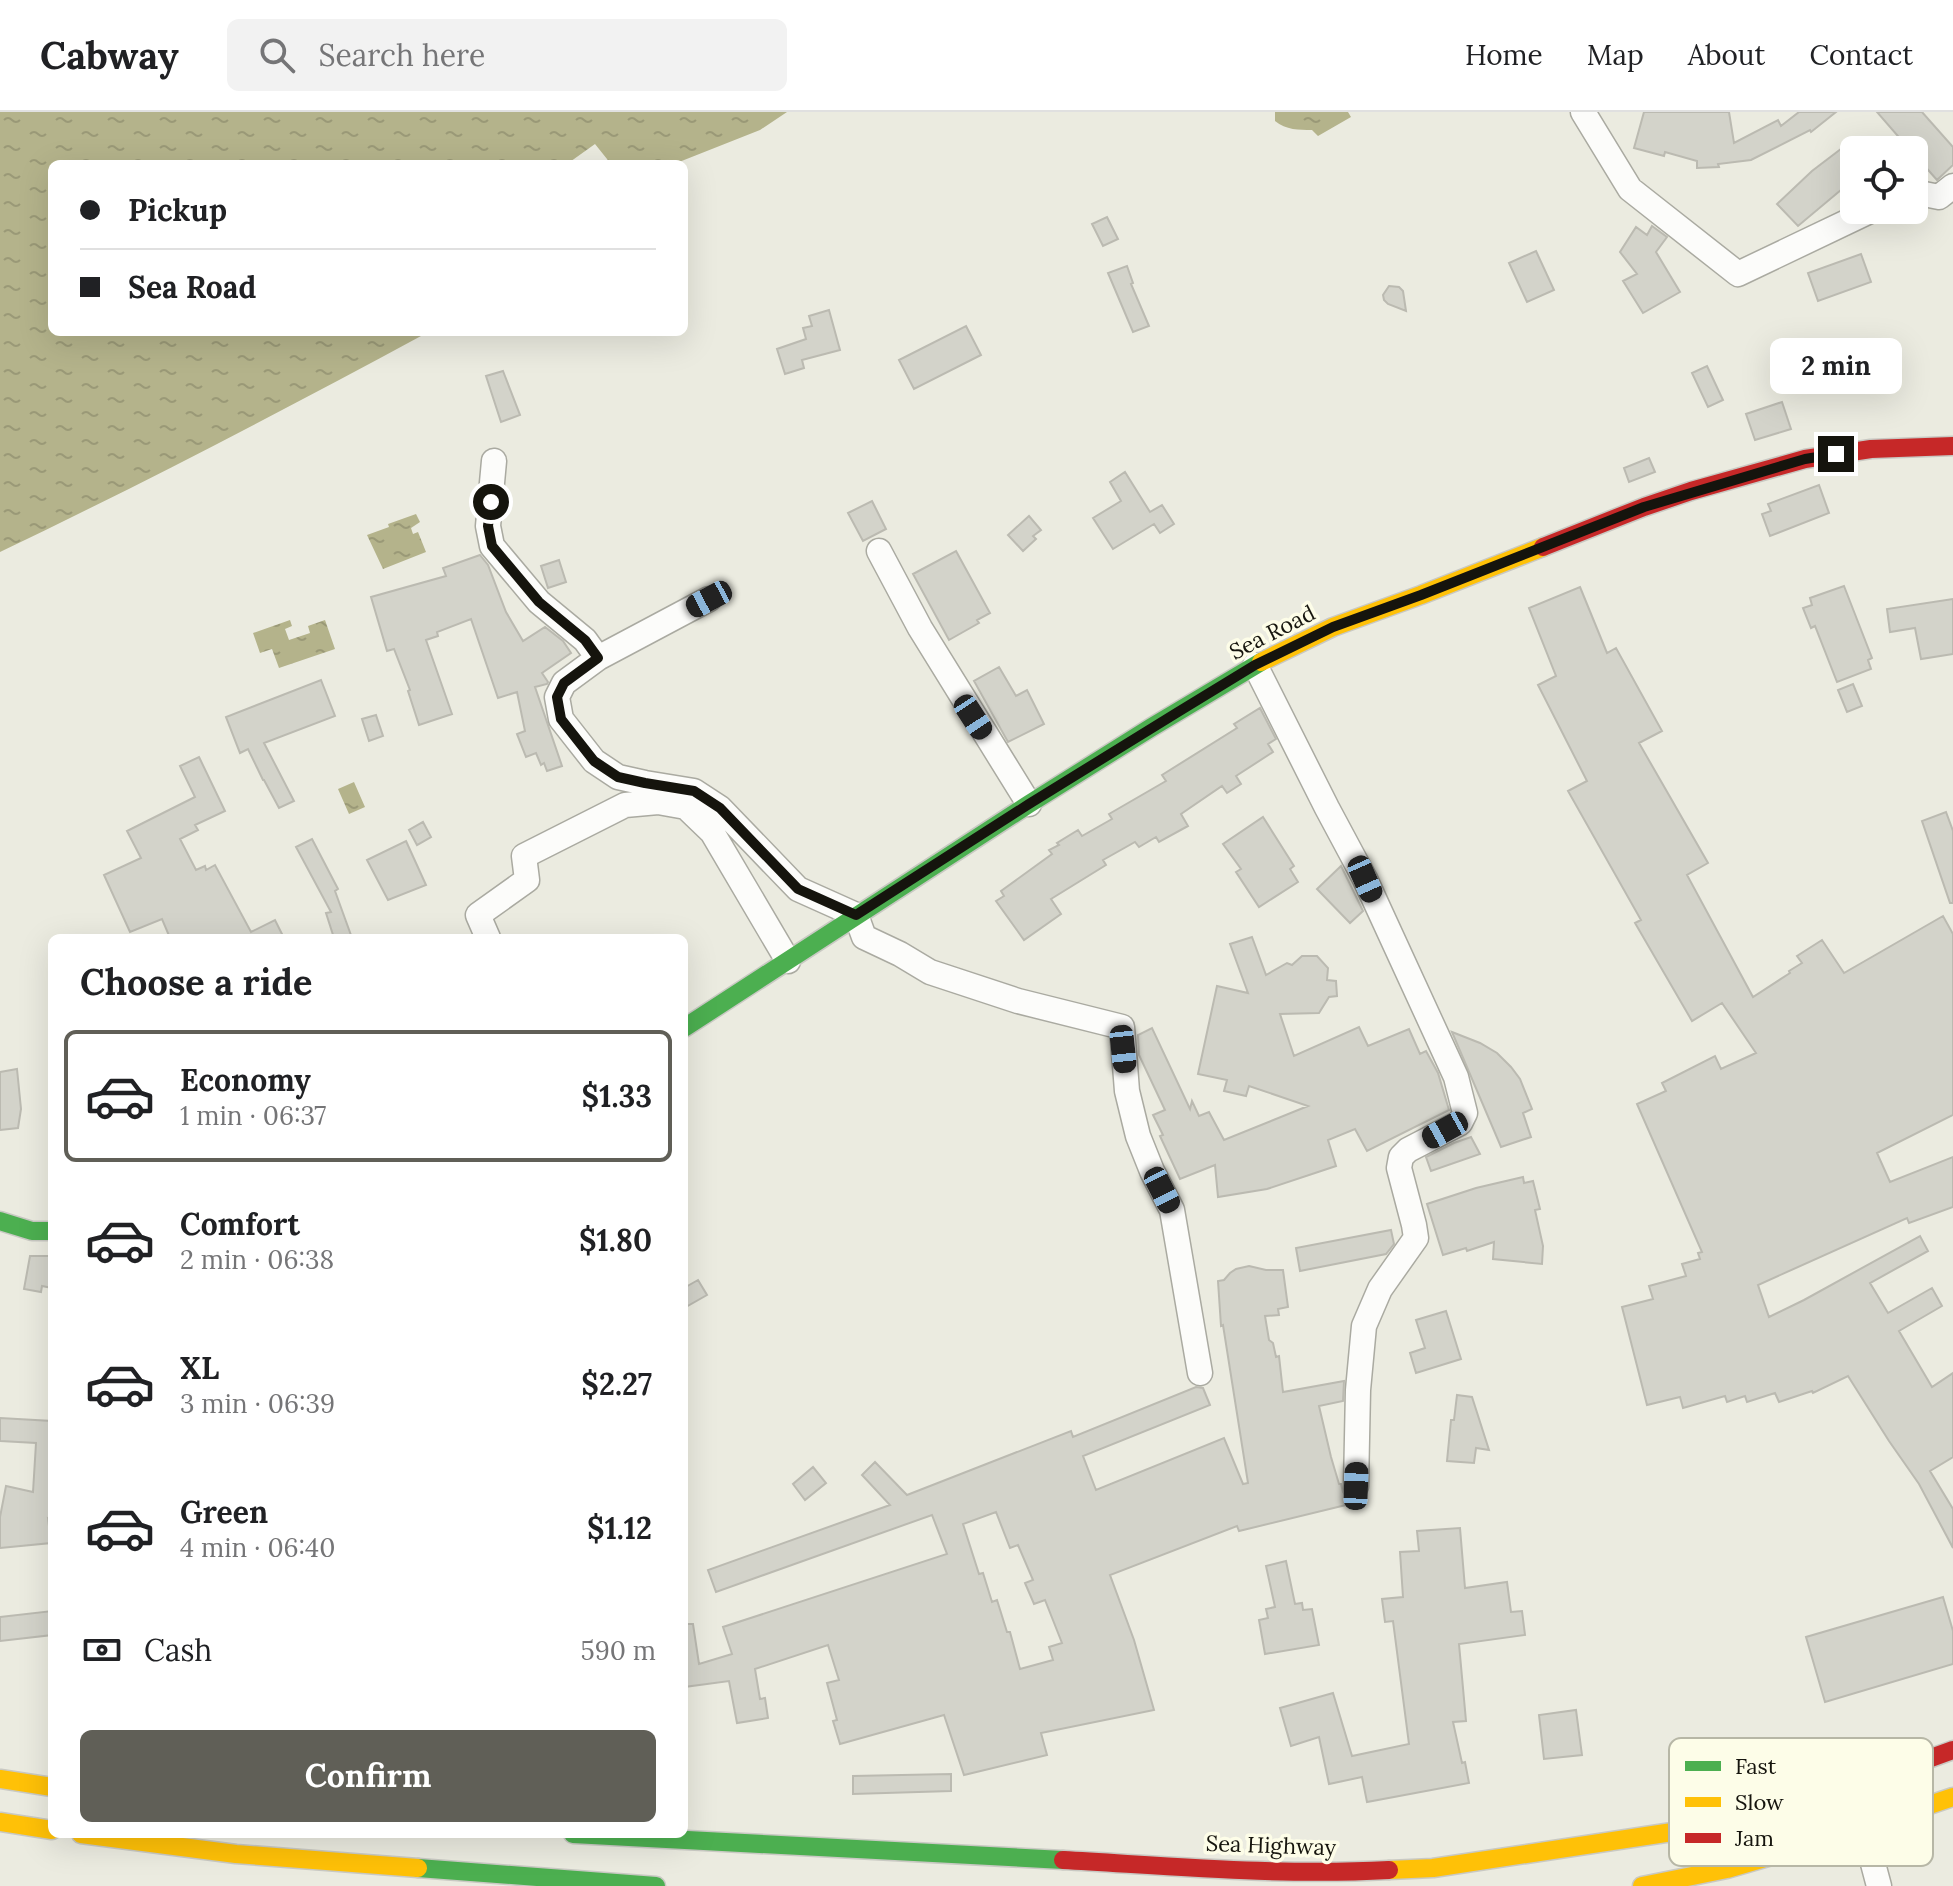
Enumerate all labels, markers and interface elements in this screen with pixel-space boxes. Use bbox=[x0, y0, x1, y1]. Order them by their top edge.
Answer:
search box bbox=[227, 19, 787, 91]
text: Cabway bbox=[40, 31, 179, 79]
icon: search bbox=[255, 33, 299, 77]
text: Search here bbox=[319, 36, 485, 74]
text: Home bbox=[1465, 37, 1543, 73]
text: Map bbox=[1587, 37, 1644, 73]
text: About bbox=[1688, 37, 1765, 73]
text: Contact bbox=[1809, 37, 1913, 73]
map controls bbox=[1840, 136, 1928, 224]
button: locate bbox=[1840, 136, 1928, 224]
text: Pickup bbox=[128, 191, 227, 229]
text: Sea Road bbox=[128, 268, 256, 306]
callout: 2 min bbox=[1770, 338, 1902, 394]
text: 2 min bbox=[1801, 349, 1871, 382]
route end bbox=[1818, 436, 1854, 472]
route start bbox=[473, 484, 509, 520]
car bbox=[682, 577, 736, 621]
street label: Sea Road bbox=[1224, 599, 1320, 665]
car bbox=[950, 690, 996, 744]
car bbox=[1344, 852, 1386, 906]
text: Choose a ride bbox=[80, 959, 312, 1005]
car bbox=[1109, 1024, 1137, 1074]
icon: car bbox=[84, 1060, 156, 1132]
text: Economy bbox=[180, 1061, 311, 1099]
text: $1.33 bbox=[582, 1077, 652, 1115]
text: 1 min · 06:37 bbox=[180, 1099, 326, 1132]
car bbox=[1418, 1108, 1472, 1152]
car bbox=[1140, 1163, 1184, 1217]
icon: car bbox=[84, 1204, 156, 1276]
text: Comfort bbox=[180, 1205, 300, 1243]
text: $1.80 bbox=[579, 1221, 652, 1259]
text: 2 min · 06:38 bbox=[180, 1243, 334, 1276]
icon: car bbox=[84, 1348, 156, 1420]
text: XL bbox=[180, 1349, 219, 1387]
text: $2.27 bbox=[581, 1365, 652, 1403]
text: 3 min · 06:39 bbox=[180, 1387, 335, 1420]
car bbox=[1343, 1462, 1369, 1510]
icon: car bbox=[84, 1492, 156, 1564]
text: Green bbox=[180, 1493, 268, 1531]
text: $1.12 bbox=[587, 1509, 652, 1547]
text: 4 min · 06:40 bbox=[180, 1531, 335, 1564]
icon: cash bbox=[80, 1628, 124, 1672]
text: Cash bbox=[144, 1631, 212, 1669]
text: 590 m bbox=[581, 1634, 656, 1667]
button: Confirm bbox=[80, 1730, 656, 1822]
legend bbox=[1669, 1738, 1933, 1866]
text: Fast bbox=[1735, 1752, 1777, 1780]
text: Slow bbox=[1735, 1788, 1784, 1816]
text: Jam bbox=[1734, 1824, 1774, 1852]
street label: Sea Highway bbox=[1205, 1829, 1337, 1861]

